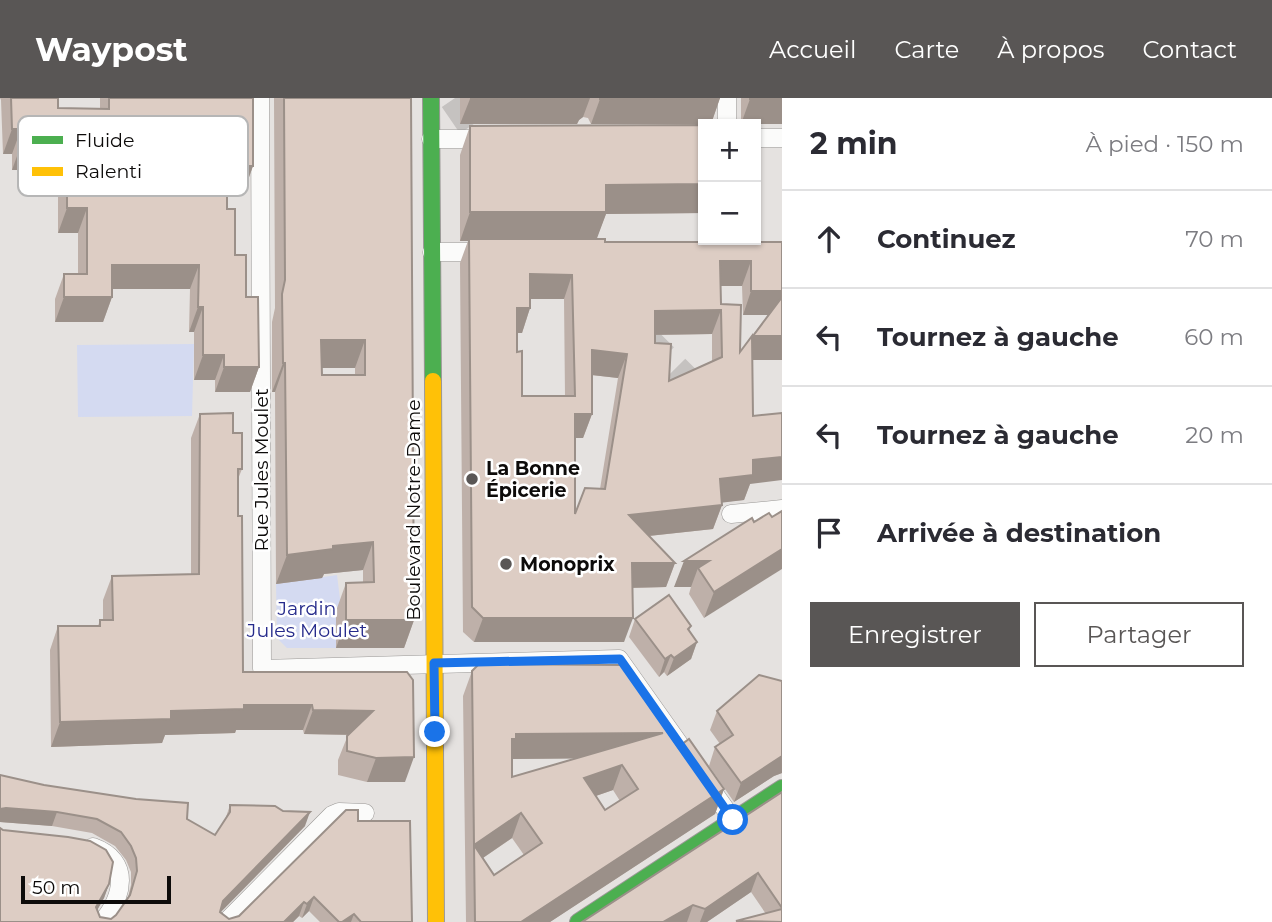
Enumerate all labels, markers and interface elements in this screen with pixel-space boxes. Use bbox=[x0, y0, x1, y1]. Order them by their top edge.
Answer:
text: Waypost bbox=[35, 29, 188, 69]
text: Accueil bbox=[769, 35, 856, 64]
text: Carte bbox=[894, 35, 959, 64]
text: À propos bbox=[997, 35, 1104, 64]
text: Contact bbox=[1142, 35, 1237, 64]
legend bbox=[18, 116, 248, 196]
map controls bbox=[698, 119, 761, 245]
button: + bbox=[698, 119, 761, 182]
text: 2 min bbox=[810, 125, 897, 162]
text: Fluide bbox=[75, 129, 134, 152]
text: À pied · 150 m bbox=[1085, 130, 1244, 158]
text: Ralenti bbox=[75, 160, 142, 183]
button: − bbox=[698, 182, 761, 245]
icon: ahead bbox=[810, 220, 848, 258]
text: Continuez bbox=[877, 223, 1016, 255]
text: 70 m bbox=[1185, 225, 1244, 253]
icon: left bbox=[810, 318, 848, 356]
text: Tournez à gauche bbox=[877, 321, 1119, 353]
text: 60 m bbox=[1184, 323, 1244, 351]
street label: Rue Jules Moulet bbox=[250, 388, 273, 552]
street label: Boulevard Notre-Dame bbox=[402, 399, 425, 621]
icon: left bbox=[810, 416, 848, 454]
text: Tournez à gauche bbox=[877, 419, 1119, 451]
text: 20 m bbox=[1185, 421, 1244, 449]
place label: La Bonne Épicerie bbox=[486, 457, 580, 502]
marker: La Bonne Épicerie bbox=[464, 471, 480, 487]
icon: arrive bbox=[810, 514, 848, 552]
text: Arrivée à destination bbox=[877, 517, 1161, 549]
place label: Monoprix bbox=[520, 553, 615, 576]
marker: Monoprix bbox=[498, 556, 514, 572]
park label: Jardin Jules Moulet bbox=[246, 597, 367, 642]
button: Enregistrer bbox=[810, 602, 1020, 667]
button: Partager bbox=[1034, 602, 1244, 667]
route end bbox=[419, 716, 450, 747]
route start bbox=[717, 804, 748, 835]
scale bar bbox=[21, 873, 172, 905]
text: 50 m bbox=[32, 876, 80, 899]

